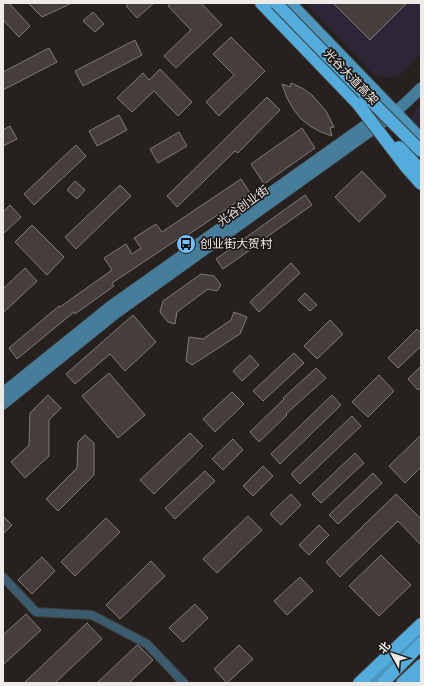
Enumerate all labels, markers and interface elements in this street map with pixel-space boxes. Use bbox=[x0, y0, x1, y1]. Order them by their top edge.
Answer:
street label: 光谷大道高架 bbox=[320, 46, 382, 108]
street label: 光谷创业街 bbox=[214, 182, 272, 230]
bus stop icon: 创业街大贺村 bbox=[175, 233, 197, 255]
place label: 创业街大贺村 bbox=[200, 236, 273, 252]
north arrow bbox=[372, 634, 412, 674]
text: 北 bbox=[375, 639, 393, 656]

